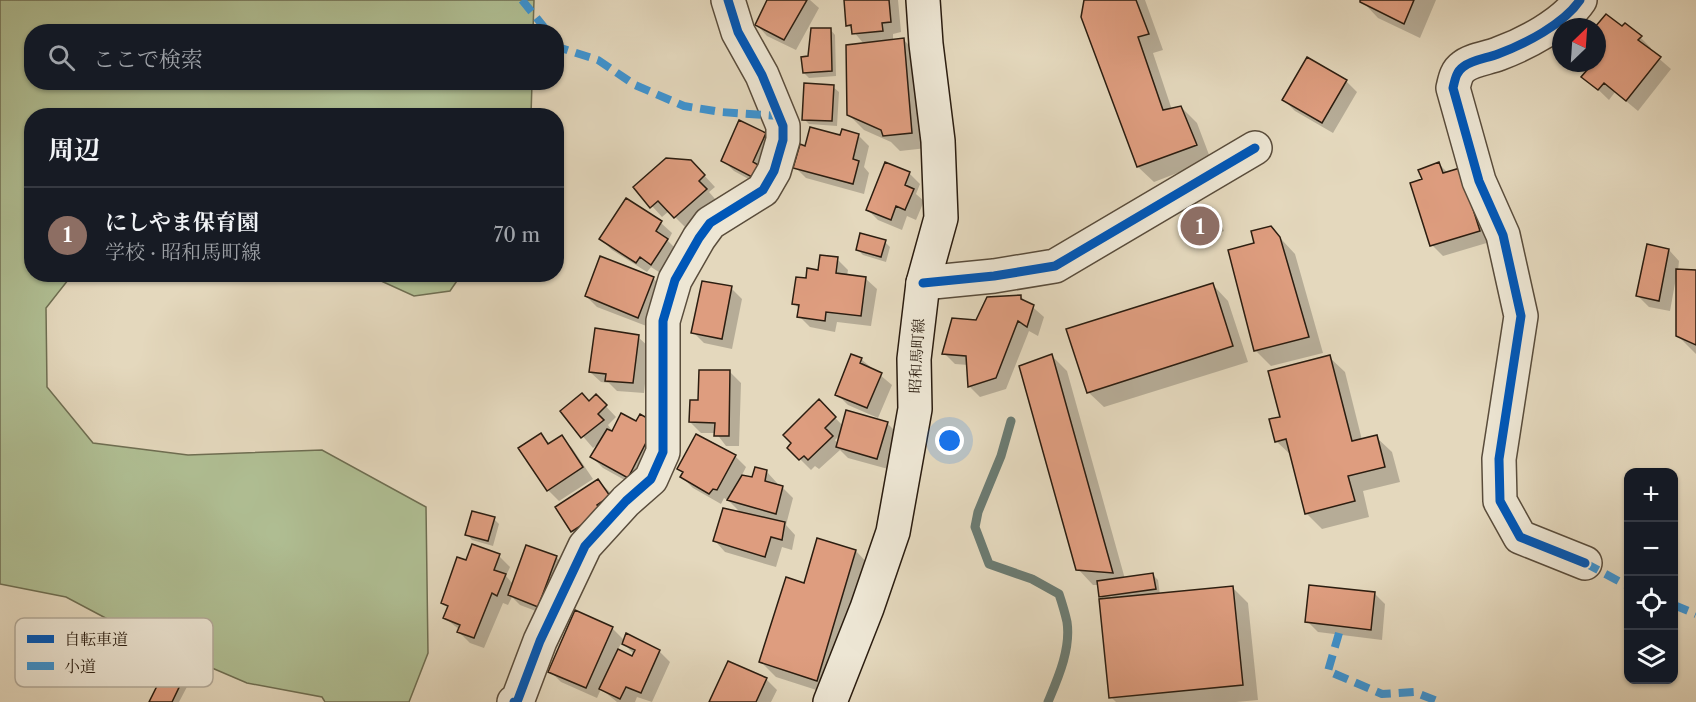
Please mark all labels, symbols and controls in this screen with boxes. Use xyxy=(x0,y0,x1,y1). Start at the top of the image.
north arrow xyxy=(1552,18,1606,72)
search box xyxy=(24,24,564,90)
icon: search xyxy=(45,41,78,74)
text: ここで検索 xyxy=(93,46,203,73)
text: 周辺 xyxy=(48,134,100,166)
pin: 1 xyxy=(1180,204,1220,248)
text: にしやま保育園 xyxy=(105,209,259,236)
text: 1 xyxy=(63,223,72,247)
text: 70 m xyxy=(494,223,540,247)
text: 学校 · 昭和馬町線 xyxy=(105,240,261,264)
street label: 昭和馬町線 xyxy=(905,318,928,394)
your location xyxy=(935,426,964,455)
map controls xyxy=(1624,468,1678,684)
button: + xyxy=(1624,468,1678,522)
button: − xyxy=(1624,522,1678,576)
button: locate xyxy=(1624,576,1678,630)
legend xyxy=(15,618,213,687)
text: 自転車道 xyxy=(64,629,128,649)
button: layers xyxy=(1624,630,1678,684)
text: 小道 xyxy=(64,656,96,676)

